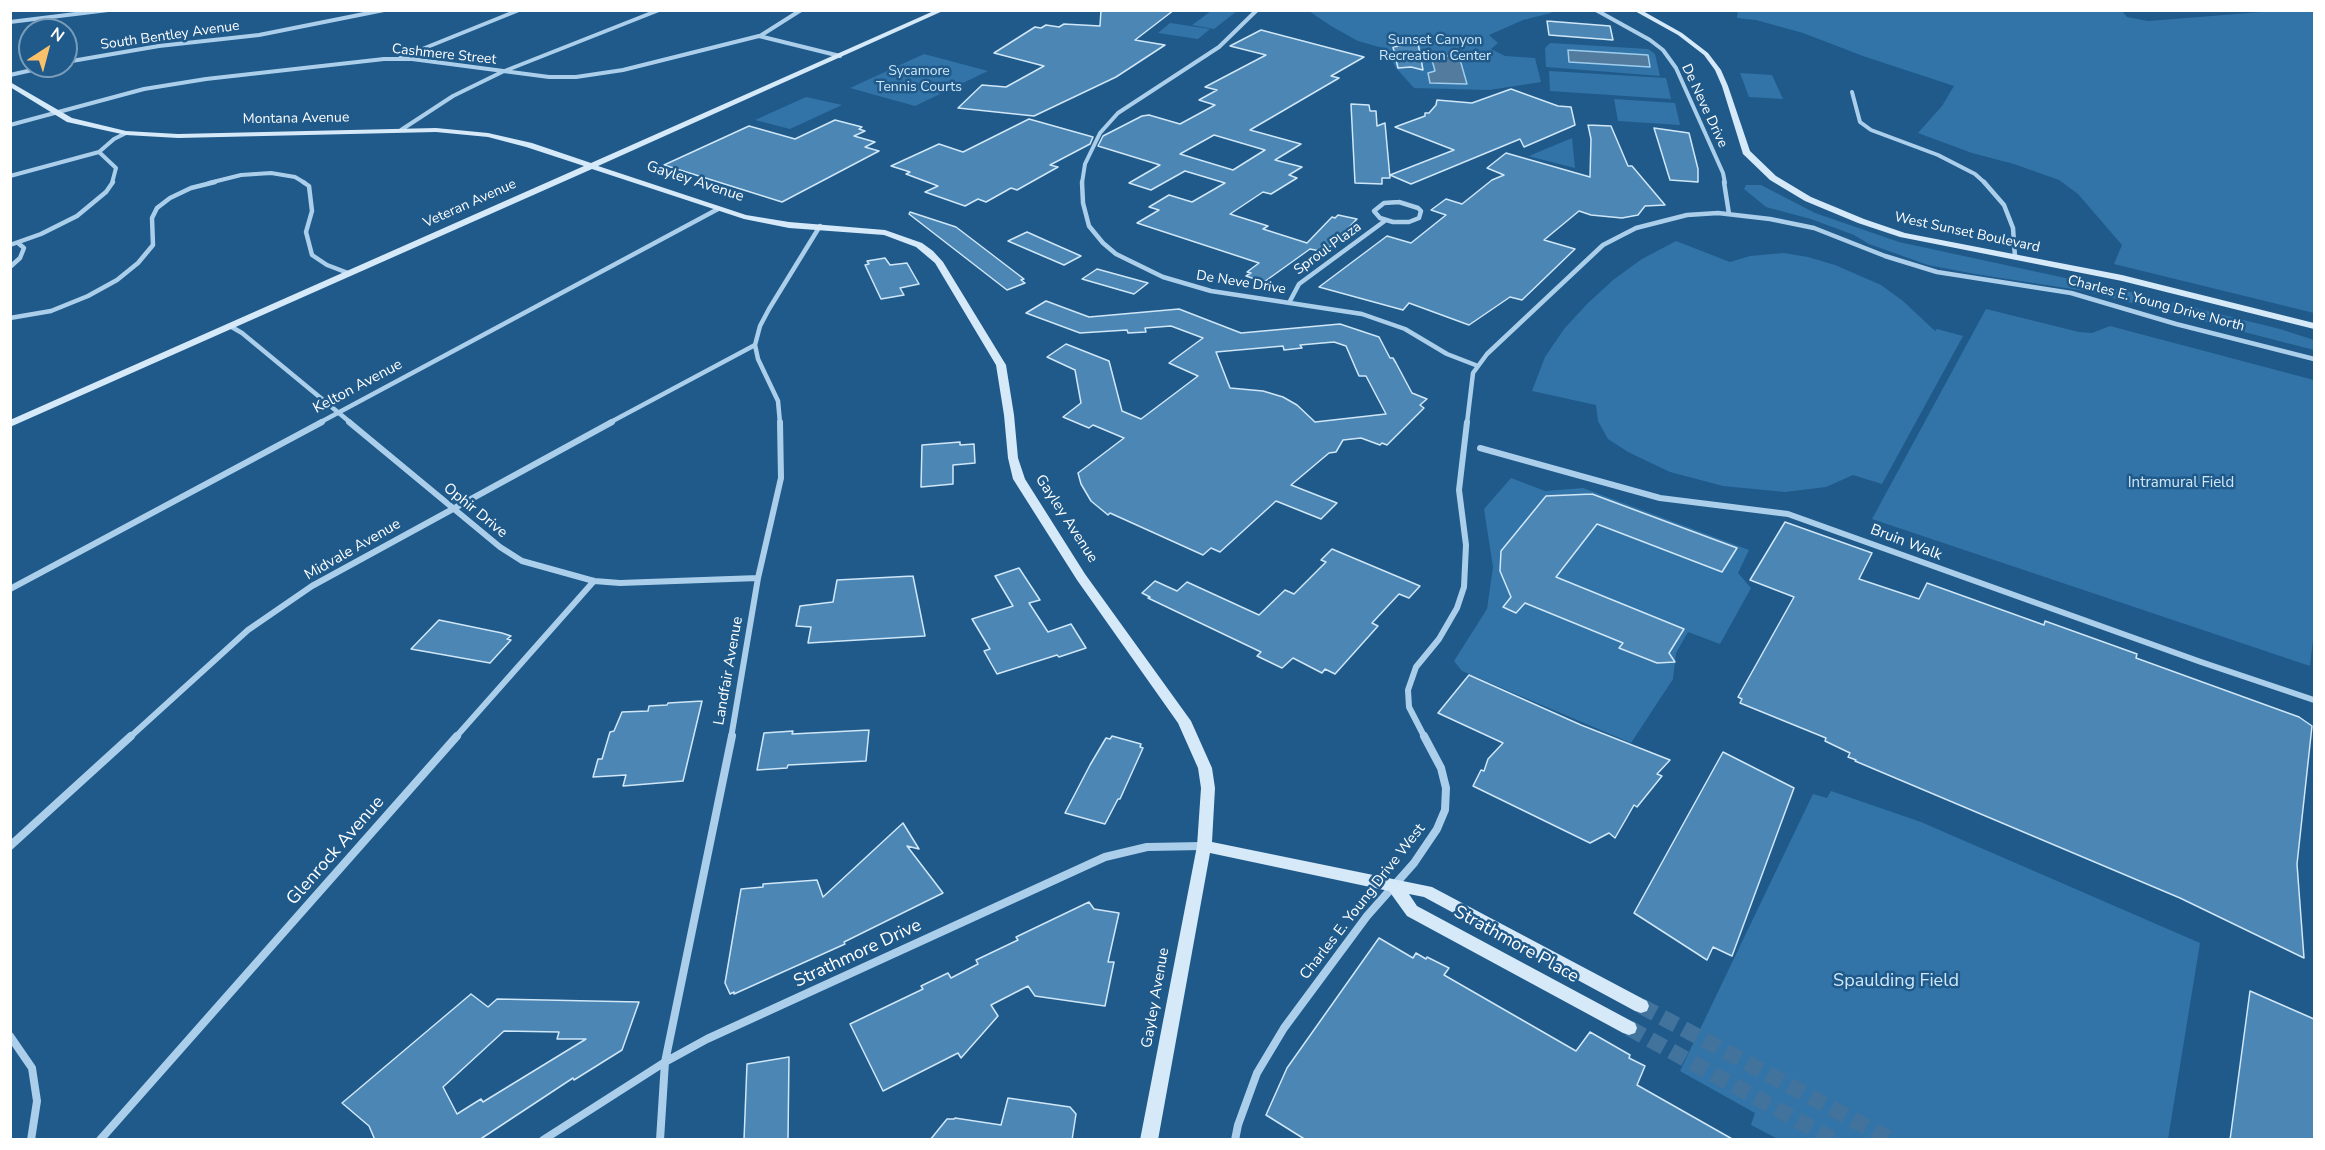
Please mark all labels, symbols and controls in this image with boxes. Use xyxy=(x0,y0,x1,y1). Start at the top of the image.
north arrow xyxy=(18,18,78,78)
street label: South Bentley Avenue xyxy=(99,18,241,54)
text: N xyxy=(46,23,69,47)
park label: Sunset Canyon Recreation Center xyxy=(1379,33,1491,66)
street label: Cashmere Street xyxy=(391,41,497,69)
street label: De Neve Drive xyxy=(1677,61,1731,151)
park label: Sycamore Tennis Courts xyxy=(876,64,962,96)
street label: Montana Avenue xyxy=(243,110,349,128)
street label: Gayley Avenue xyxy=(644,158,746,206)
street label: Veteran Avenue xyxy=(421,176,519,232)
street label: West Sunset Boulevard xyxy=(1893,209,2041,257)
street label: Sproul Plaza xyxy=(1291,219,1365,279)
street label: De Neve Drive xyxy=(1195,268,1287,298)
street label: Charles E. Young Drive North xyxy=(2066,272,2246,336)
street label: Kelton Avenue xyxy=(310,356,406,418)
street label: Gayley Avenue xyxy=(1031,472,1101,566)
park label: Intramural Field xyxy=(2128,474,2234,492)
street label: Ophir Drive xyxy=(439,480,511,542)
street label: Midvale Avenue xyxy=(302,515,404,585)
street label: Bruin Walk xyxy=(1868,521,1944,565)
street label: Landfair Avenue xyxy=(711,615,747,727)
street label: Glenrock Avenue xyxy=(283,792,389,910)
street label: Charles E. Young Drive West xyxy=(1297,821,1429,983)
street label: Strathmore Place xyxy=(1450,902,1582,988)
street label: Strathmore Drive xyxy=(791,915,925,993)
street label: Gayley Avenue xyxy=(1138,947,1174,1049)
park label: Spaulding Field xyxy=(1833,971,1959,993)

